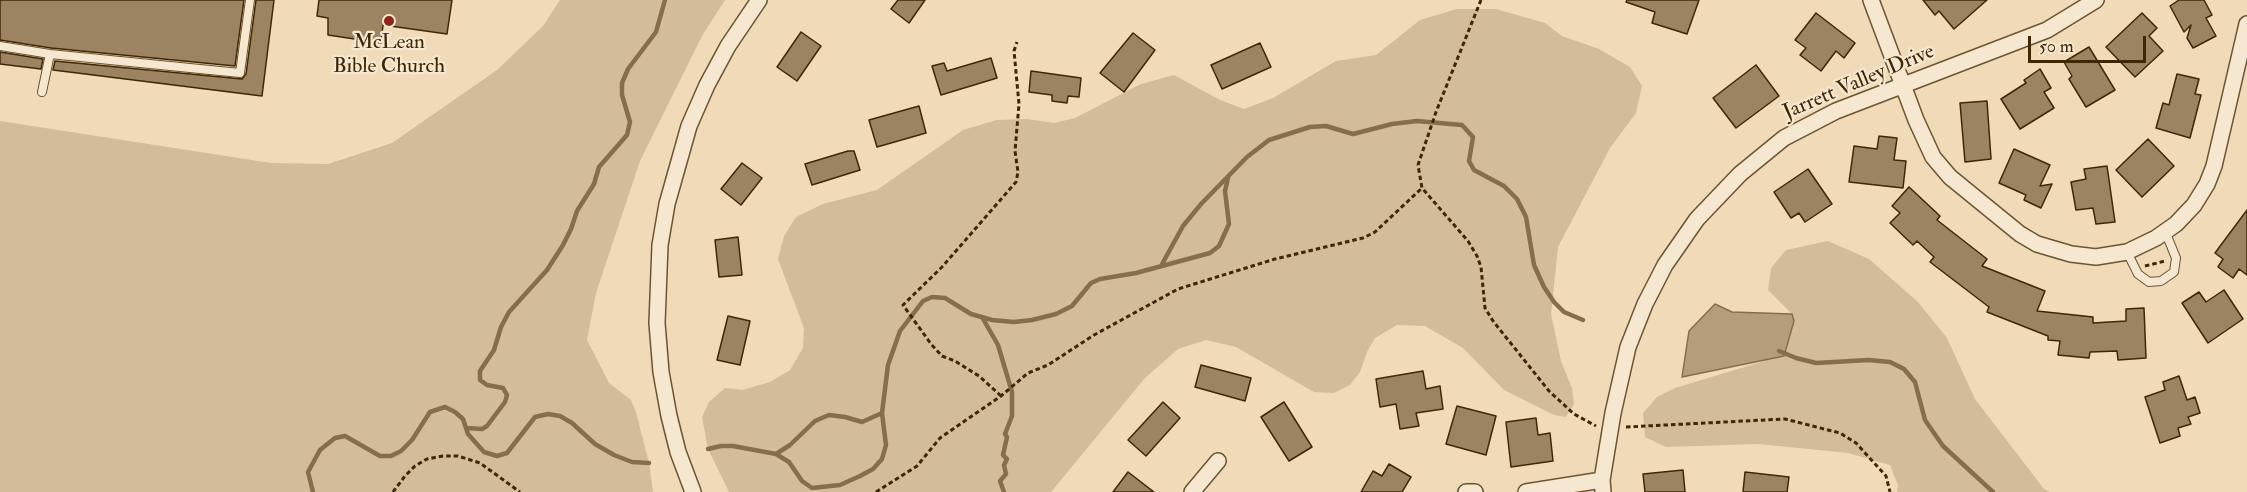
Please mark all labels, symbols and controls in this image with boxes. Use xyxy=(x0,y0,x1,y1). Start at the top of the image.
marker: McLean Bible Church xyxy=(382,14,396,28)
scale bar xyxy=(2031,24,2150,62)
place label: McLean Bible Church xyxy=(333,30,445,80)
text: 50 m xyxy=(2039,35,2074,58)
street label: Jarrett Valley Drive xyxy=(1780,40,1938,126)

